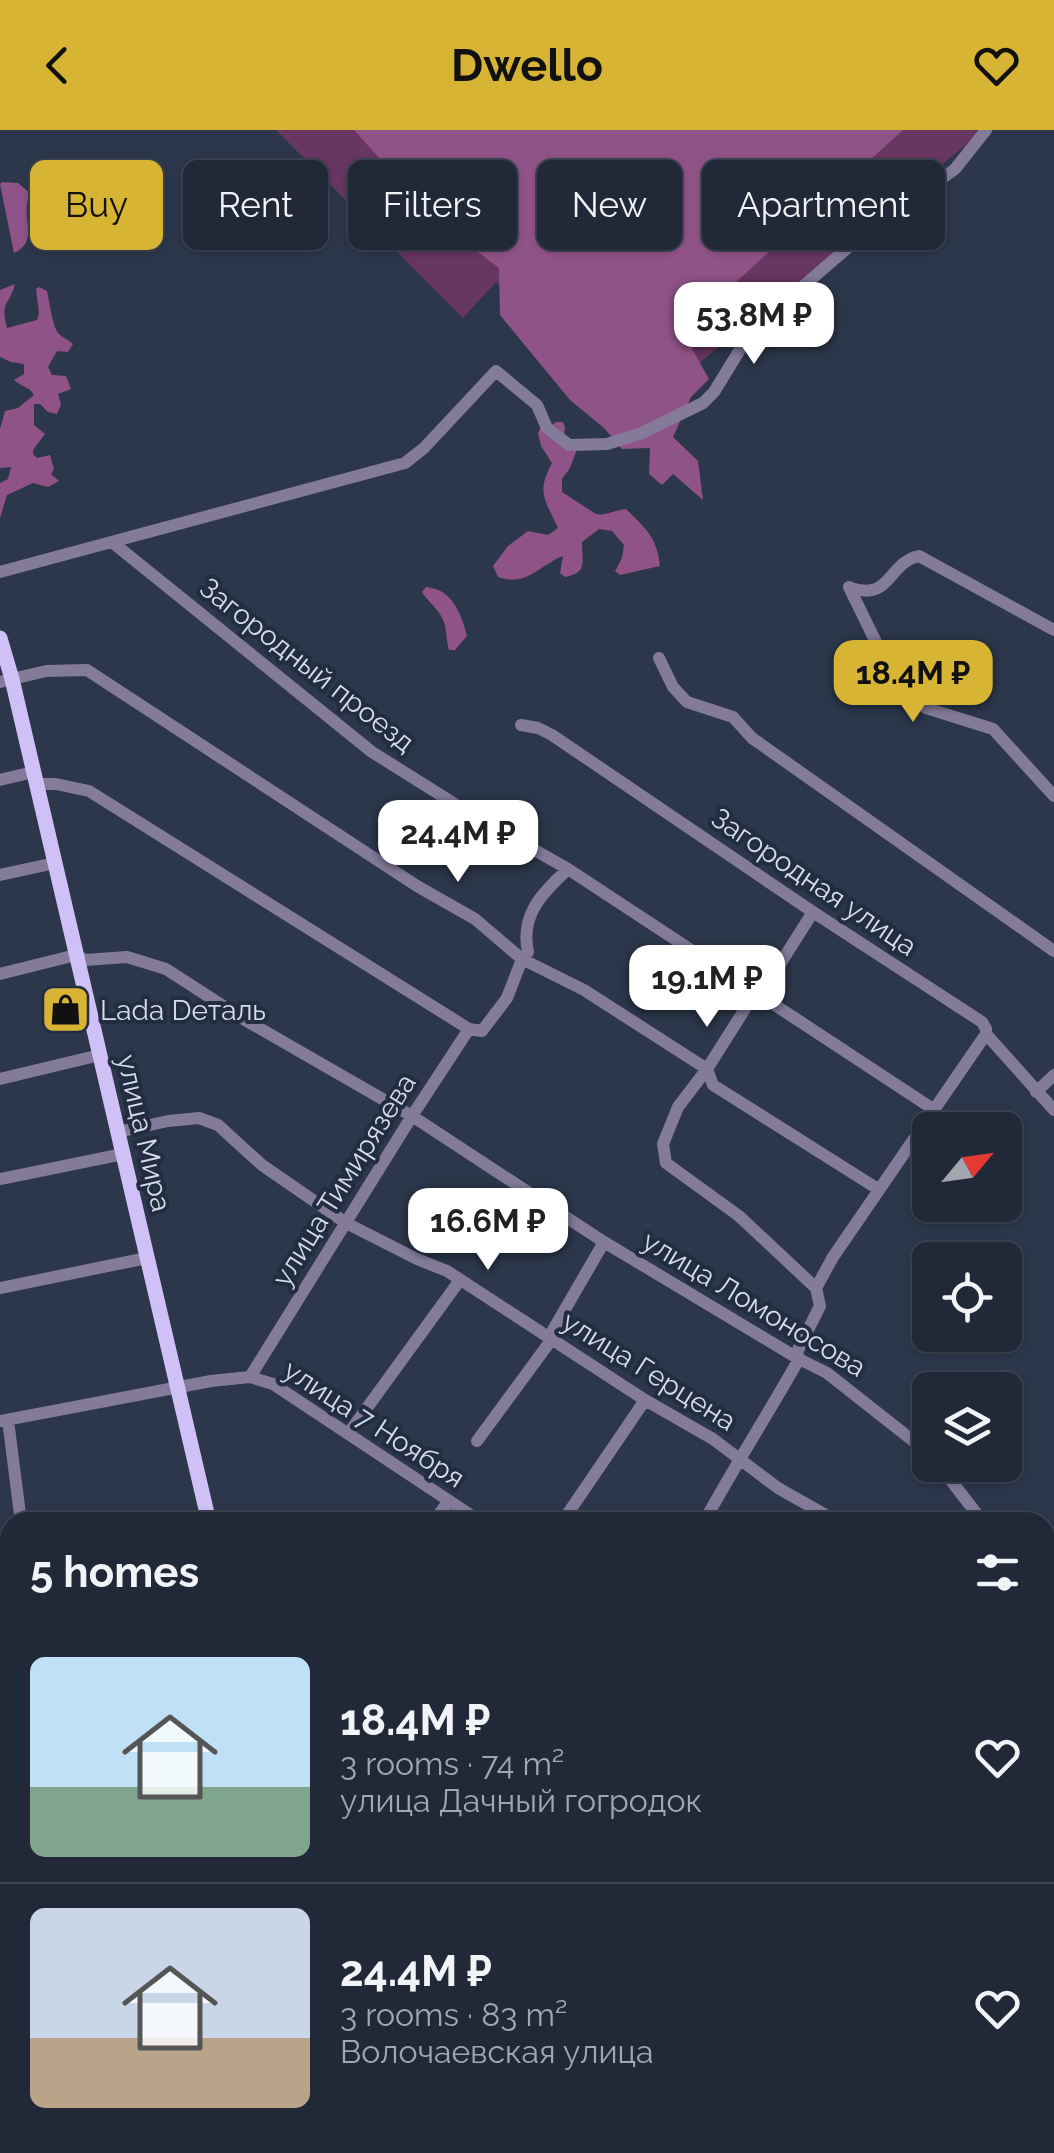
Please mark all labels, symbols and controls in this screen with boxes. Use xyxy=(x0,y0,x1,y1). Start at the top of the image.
icon: back xyxy=(30,38,85,93)
icon: heart xyxy=(969,38,1024,93)
text: Dwello xyxy=(451,39,603,92)
chip: Buy xyxy=(30,160,163,250)
chip: Rent xyxy=(183,160,328,250)
chip: Filters xyxy=(348,160,517,250)
chip: New xyxy=(537,160,682,250)
chip: Apartment xyxy=(702,160,945,250)
pin: 53.8M ₽ xyxy=(662,282,846,367)
text: 53.8M ₽ xyxy=(696,296,812,333)
street label: Загородный проезд xyxy=(193,571,421,759)
pin: 18.4M ₽ xyxy=(821,640,1005,725)
text: 18.4M ₽ xyxy=(856,654,970,691)
pin: 24.4M ₽ xyxy=(366,800,550,885)
street label: Загородная улица xyxy=(705,801,923,963)
text: 24.4M ₽ xyxy=(400,814,516,851)
pin: 19.1M ₽ xyxy=(615,945,799,1030)
text: 19.1M ₽ xyxy=(651,959,763,996)
shop icon: Lada Dеталь xyxy=(39,984,91,1036)
place label: Lada Dеталь xyxy=(100,994,266,1027)
street label: улица Мира xyxy=(110,1051,178,1215)
street label: улица Тимирязева xyxy=(265,1068,423,1292)
north arrow xyxy=(912,1112,1022,1222)
map controls xyxy=(912,1112,1022,1482)
pin: 16.6M ₽ xyxy=(396,1188,580,1273)
text: 16.6M ₽ xyxy=(430,1202,546,1239)
street label: улица Ломоносова xyxy=(636,1224,872,1384)
button: locate xyxy=(912,1242,1022,1352)
street label: улица Герцена xyxy=(556,1304,742,1438)
street label: улица 7 Ноября xyxy=(277,1353,471,1495)
button: layers xyxy=(912,1372,1022,1482)
icon: filters xyxy=(970,1545,1025,1600)
text: 5 homes xyxy=(30,1548,199,1597)
text: 18.4M ₽ xyxy=(340,1696,490,1745)
icon: home xyxy=(110,1697,230,1817)
icon: heart xyxy=(970,1730,1025,1785)
text: 3 rooms · 74 m² xyxy=(340,1745,564,1782)
text: улица Дачный гогродок xyxy=(340,1782,702,1819)
text: 24.4M ₽ xyxy=(340,1947,492,1996)
icon: home xyxy=(110,1948,230,2068)
icon: heart xyxy=(970,1981,1025,2036)
text: 3 rooms · 83 m² xyxy=(340,1996,567,2033)
text: Волочаевская улица xyxy=(340,2033,653,2070)

